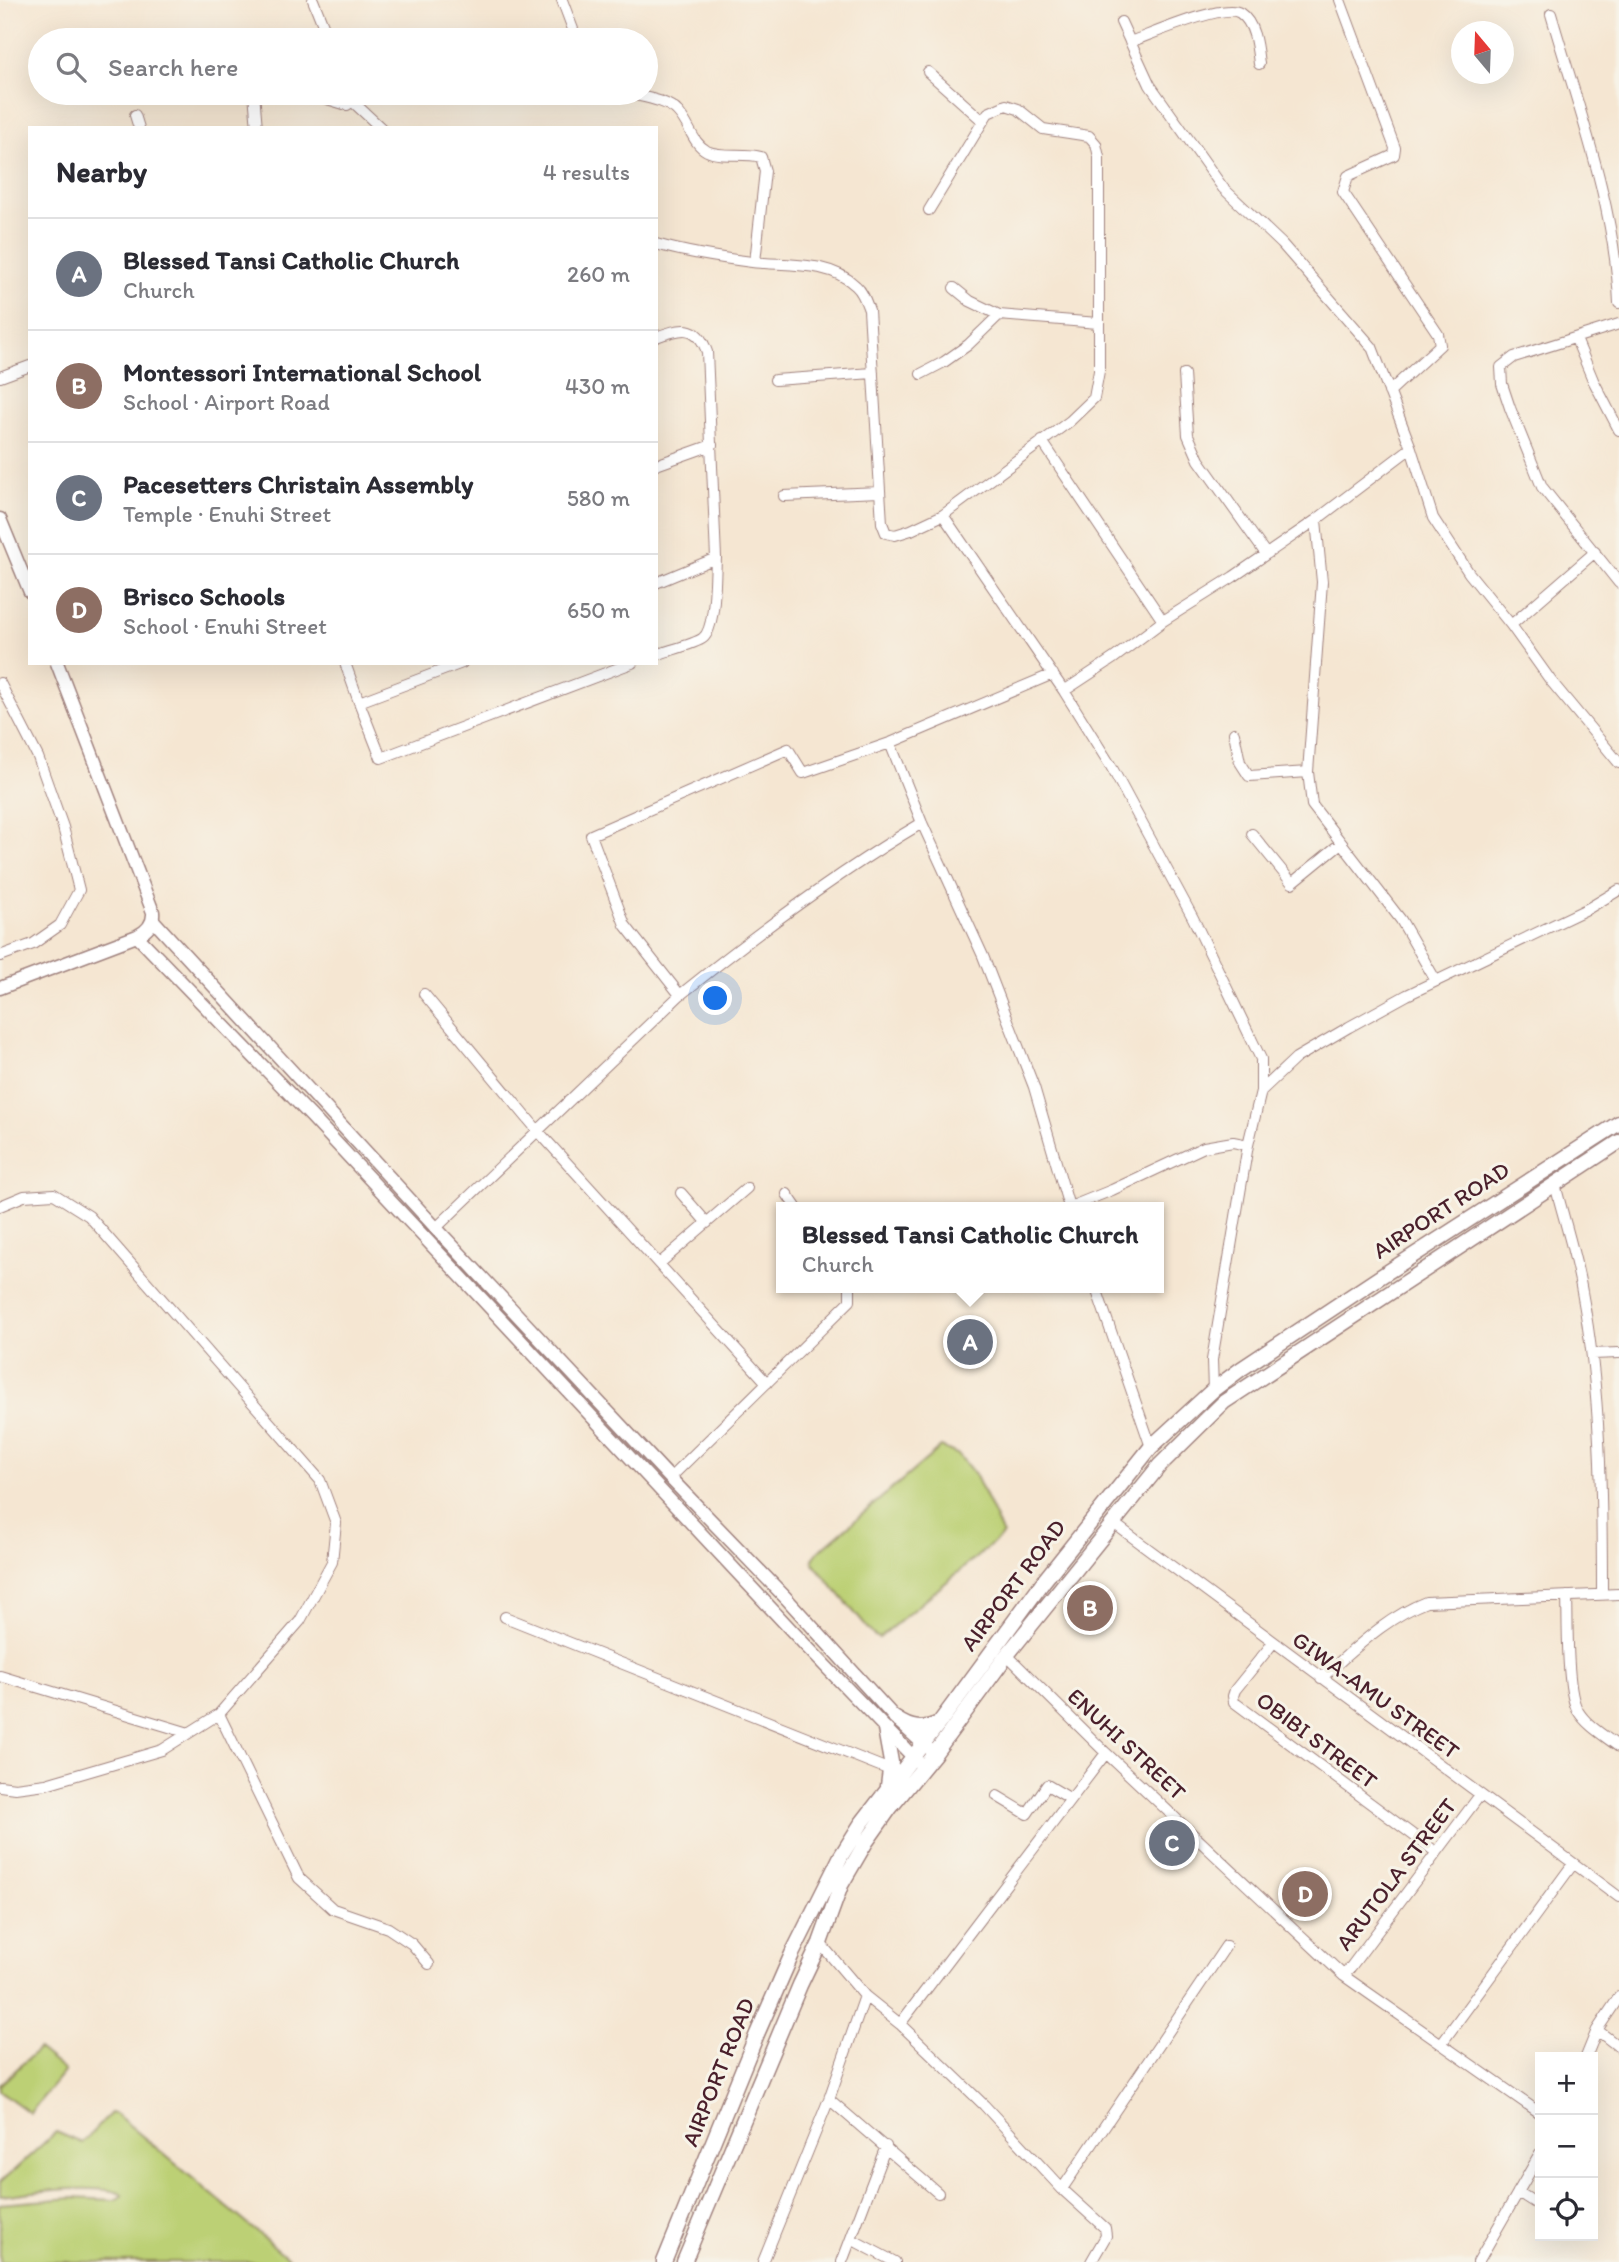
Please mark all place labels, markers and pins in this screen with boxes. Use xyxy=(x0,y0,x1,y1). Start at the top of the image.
pin: A xyxy=(947,1316,993,1368)
pin: B xyxy=(1067,1582,1113,1634)
pin: C xyxy=(1149,1817,1195,1869)
pin: D xyxy=(1282,1868,1328,1920)

